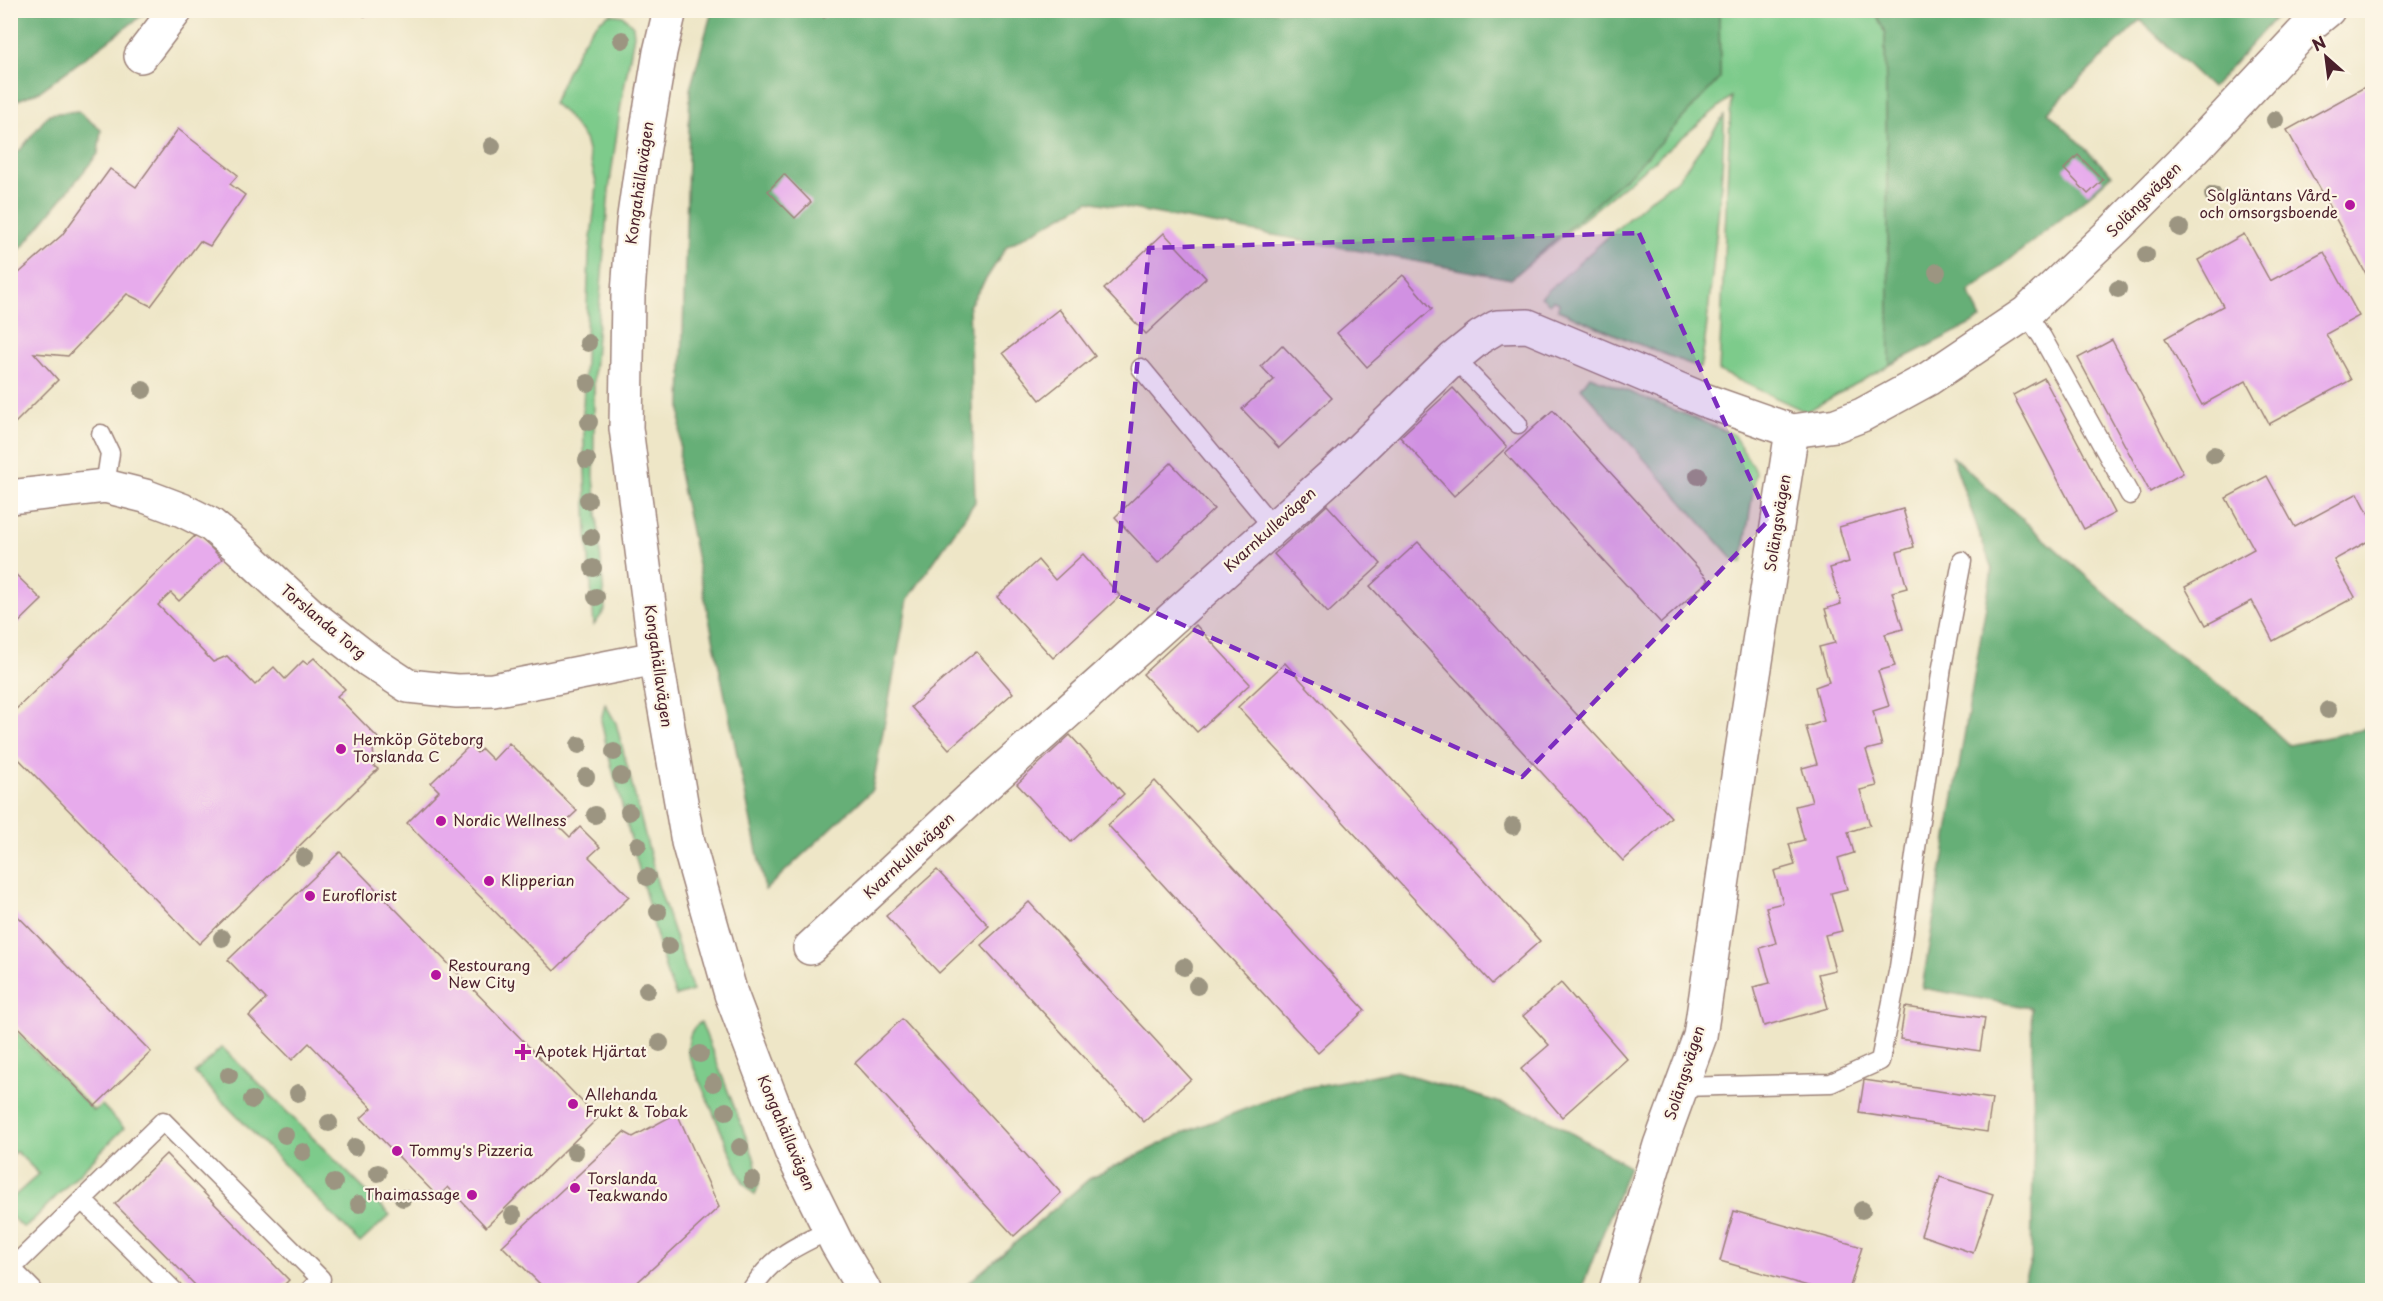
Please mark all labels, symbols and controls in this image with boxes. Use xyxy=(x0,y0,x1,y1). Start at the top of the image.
north arrow xyxy=(2296,27,2356,87)
text: N xyxy=(2307,29,2330,56)
street label: Kongahällavägen xyxy=(619,120,659,246)
street label: Solängsvägen xyxy=(2100,156,2186,242)
place label: Solgläntans Vård- och omsorgsboende xyxy=(2199,183,2338,223)
marker: Solgläntans Vård- och omsorgsboende xyxy=(2343,198,2357,212)
street label: Solängsvägen xyxy=(1757,473,1796,573)
street label: Kvarnkullevägen xyxy=(1218,481,1320,577)
street label: Torslanda Torg xyxy=(276,578,372,664)
street label: Kongahällavägen xyxy=(639,603,679,729)
place label: Hemköp Göteborg Torslanda C xyxy=(353,727,484,767)
marker: Hemköp Göteborg Torslanda C xyxy=(334,742,348,756)
street label: Kvarnkullevägen xyxy=(857,806,959,903)
place label: Nordic Wellness xyxy=(453,808,567,831)
marker: Nordic Wellness xyxy=(434,814,448,828)
place label: Klipperian xyxy=(501,868,575,891)
marker: Klipperian xyxy=(482,874,496,888)
place label: Euroflorist xyxy=(322,883,397,906)
marker: Euroflorist xyxy=(303,889,317,903)
place label: Restourang New City xyxy=(448,953,530,993)
marker: Restourang New City xyxy=(429,968,443,982)
street label: Solängsvägen xyxy=(1658,1022,1710,1123)
place label: Apotek Hjärtat xyxy=(535,1039,647,1062)
marker: Apotek Hjärtat xyxy=(516,1045,530,1059)
street label: Kongahällavägen xyxy=(753,1071,822,1194)
place label: Allehanda Frukt & Tobak xyxy=(585,1082,688,1122)
marker: Allehanda Frukt & Tobak xyxy=(566,1097,580,1111)
place label: Tommy's Pizzeria xyxy=(409,1138,533,1161)
marker: Tommy's Pizzeria xyxy=(390,1144,404,1158)
place label: Torslanda Teakwando xyxy=(587,1166,668,1206)
marker: Torslanda Teakwando xyxy=(568,1181,582,1195)
place label: Thaimassage xyxy=(364,1182,460,1205)
marker: Thaimassage xyxy=(465,1188,479,1202)

